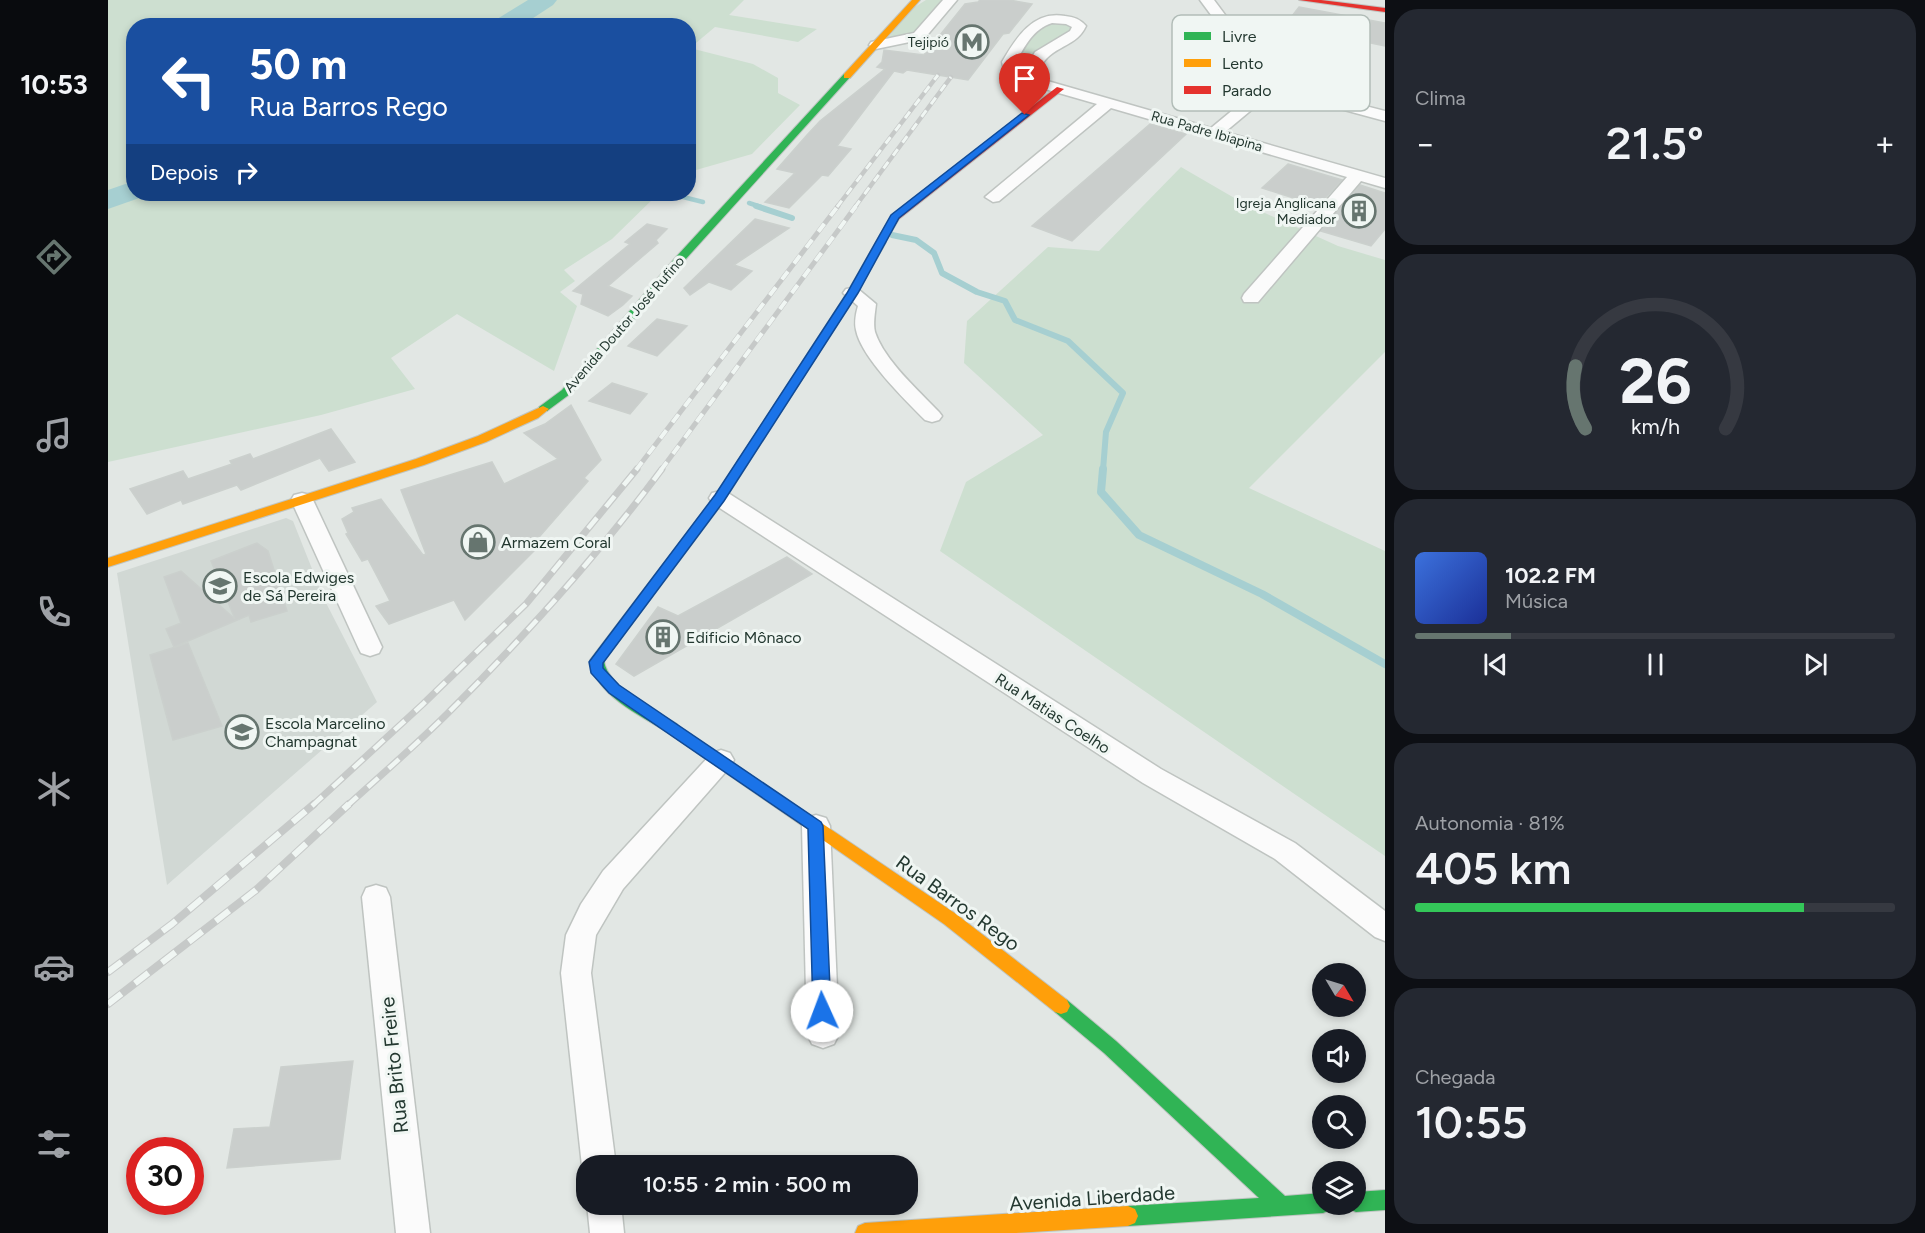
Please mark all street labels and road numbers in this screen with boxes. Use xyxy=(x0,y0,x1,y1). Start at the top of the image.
street label: Rua Padre Ibiapina xyxy=(1149,107,1265,156)
street label: Avenida Doutor José Rufino xyxy=(561,253,688,396)
street label: Rua Matias Coelho xyxy=(992,669,1114,758)
street label: Rua Barros Rego xyxy=(891,850,1025,956)
street label: Rua Brito Freire xyxy=(375,995,413,1134)
street label: Avenida Liberdade xyxy=(1008,1180,1176,1216)

